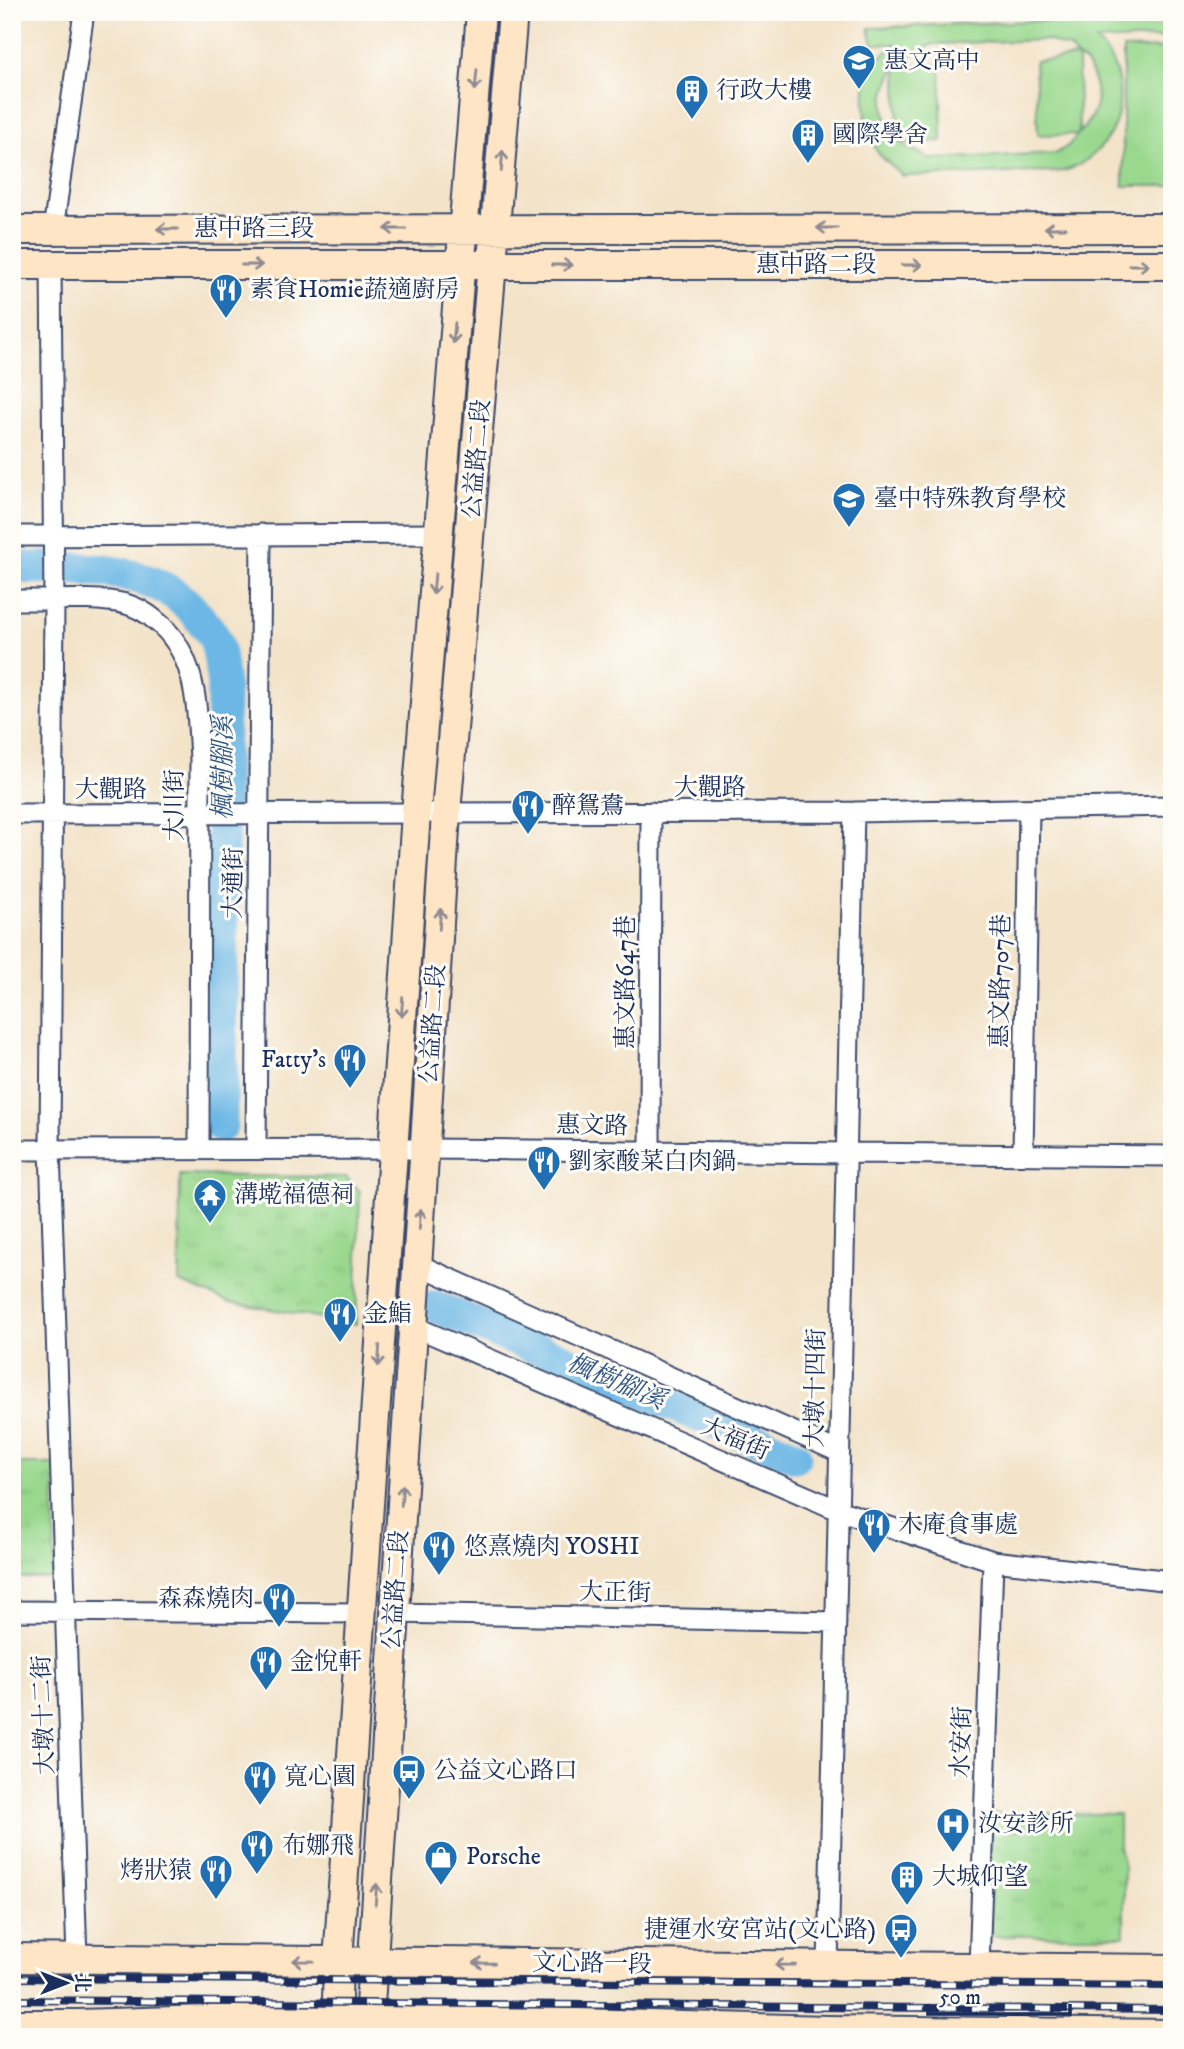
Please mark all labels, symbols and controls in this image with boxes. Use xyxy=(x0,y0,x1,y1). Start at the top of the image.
school or university icon: 惠文高中 xyxy=(840,42,878,91)
place label: 惠文高中 xyxy=(884,46,980,76)
one-way arrow xyxy=(469,68,482,91)
building icon: 行政大樓 xyxy=(673,72,711,121)
place label: 行政大樓 xyxy=(716,76,812,106)
building icon: 國際學舍 xyxy=(789,116,827,165)
place label: 國際學舍 xyxy=(832,120,928,150)
one-way arrow xyxy=(496,150,509,173)
street label: 惠中路三段 xyxy=(194,214,314,244)
one-way arrow xyxy=(816,221,839,235)
one-way arrow xyxy=(1043,221,1066,235)
one-way arrow xyxy=(156,222,179,236)
one-way arrow xyxy=(383,222,406,236)
street label: 惠中路二段 xyxy=(756,250,876,280)
one-way arrow xyxy=(240,258,263,272)
one-way arrow xyxy=(550,258,573,272)
one-way arrow xyxy=(900,258,923,272)
one-way arrow xyxy=(1127,258,1150,272)
restaurant icon: 素食Homie蔬適廚房 xyxy=(207,271,245,320)
place label: 素食Homie蔬適廚房 xyxy=(250,275,460,305)
one-way arrow xyxy=(447,321,460,344)
street label: 公益路二段 xyxy=(457,398,497,520)
school or university icon: 臺中特殊教育學校 xyxy=(830,480,868,529)
place label: 臺中特殊教育學校 xyxy=(874,484,1066,514)
one-way arrow xyxy=(427,573,440,595)
water label: 楓樹腳溪 xyxy=(207,713,240,820)
street label: 大川街 xyxy=(160,769,190,841)
street label: 大觀路 xyxy=(674,773,746,803)
street label: 大觀路 xyxy=(75,775,147,805)
restaurant icon: 醉鴛鴦 xyxy=(509,787,547,836)
place label: 醉鴛鴦 xyxy=(552,791,624,821)
street label: 大通街 xyxy=(218,847,250,919)
one-way arrow xyxy=(433,908,446,931)
street label: 惠文路707巷 xyxy=(985,914,1017,1048)
street label: 惠文路647巷 xyxy=(611,915,641,1049)
street label: 公益路二段 xyxy=(414,963,452,1085)
one-way arrow xyxy=(396,995,409,1018)
restaurant icon: Fatty's xyxy=(331,1041,369,1090)
place label: Fatty's xyxy=(261,1045,326,1075)
street label: 惠文路 xyxy=(556,1110,628,1142)
restaurant icon: 劉家酸菜白肉鍋 xyxy=(525,1143,563,1192)
place label: 劉家酸菜白肉鍋 xyxy=(568,1147,736,1177)
temple icon: 溝墘福德祠 xyxy=(191,1176,229,1225)
place label: 溝墘福德祠 xyxy=(234,1180,354,1210)
one-way arrow xyxy=(414,1209,427,1231)
restaurant icon: 金鮨 xyxy=(321,1295,359,1344)
place label: 金鮨 xyxy=(364,1299,412,1329)
street label: 大墩十四街 xyxy=(800,1328,832,1448)
one-way arrow xyxy=(372,1344,385,1367)
water label: 楓樹腳溪 xyxy=(562,1346,673,1419)
street label: 大福街 xyxy=(696,1411,774,1467)
one-way arrow xyxy=(396,1485,409,1507)
restaurant icon: 木庵食事處 xyxy=(855,1506,893,1555)
place label: 木庵食事處 xyxy=(898,1510,1018,1540)
restaurant icon: 悠熹燒肉 YOSHI xyxy=(420,1528,458,1577)
street label: 公益路二段 xyxy=(377,1529,415,1651)
place label: 悠熹燒肉 YOSHI xyxy=(464,1532,639,1562)
street label: 大正街 xyxy=(579,1577,651,1609)
restaurant icon: 森森燒肉 xyxy=(260,1580,298,1629)
place label: 森森燒肉 xyxy=(158,1584,254,1614)
restaurant icon: 金悅軒 xyxy=(247,1643,285,1692)
place label: 金悅軒 xyxy=(290,1647,362,1677)
street label: 大墩十二街 xyxy=(27,1655,61,1775)
street label: 水安街 xyxy=(946,1705,978,1779)
bus stop icon: 公益文心路口 xyxy=(390,1752,428,1801)
place label: 公益文心路口 xyxy=(434,1756,578,1786)
restaurant icon: 寬心園 xyxy=(241,1758,279,1807)
place label: 寬心園 xyxy=(284,1762,356,1792)
hospital icon: 汝安診所 xyxy=(934,1805,972,1854)
place label: 汝安診所 xyxy=(978,1809,1074,1839)
restaurant icon: 布娜飛 xyxy=(238,1827,276,1876)
place label: 布娜飛 xyxy=(282,1831,354,1861)
shop icon: Porsche xyxy=(422,1838,460,1887)
place label: Porsche xyxy=(466,1842,541,1872)
restaurant icon: 烤狀猿 xyxy=(197,1852,235,1901)
place label: 烤狀猿 xyxy=(120,1856,192,1886)
building icon: 大城仰望 xyxy=(888,1858,926,1907)
place label: 大城仰望 xyxy=(932,1862,1028,1892)
one-way arrow xyxy=(369,1882,382,1905)
bus stop icon: 捷運水安宮站(文心路) xyxy=(882,1911,920,1960)
place label: 捷運水安宮站(文心路) xyxy=(644,1915,876,1945)
north arrow xyxy=(32,1948,102,2018)
street label: 文心路一段 xyxy=(532,1948,652,1980)
one-way arrow xyxy=(292,1954,315,1968)
one-way arrow xyxy=(473,1956,496,1969)
one-way arrow xyxy=(774,1958,797,1972)
scale bar xyxy=(928,1972,1070,2016)
text: 北 xyxy=(70,1973,93,1993)
text: 50 m xyxy=(939,1985,981,2011)

